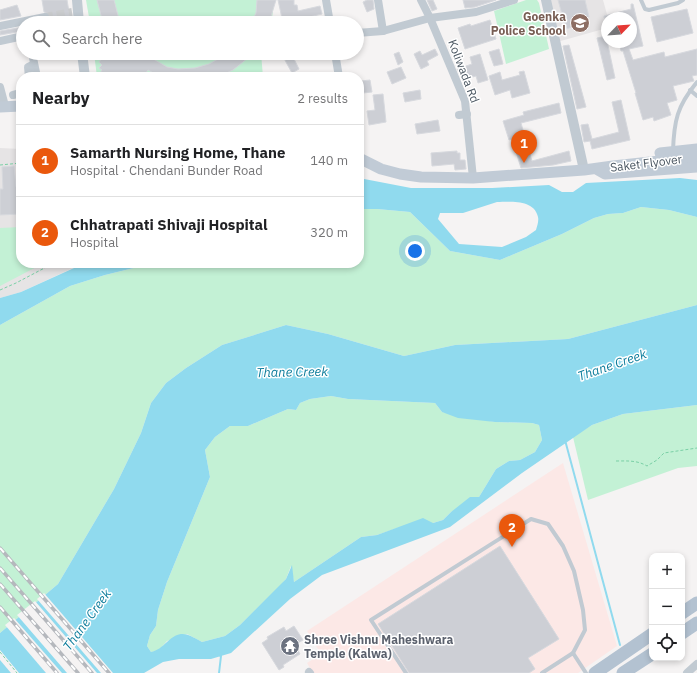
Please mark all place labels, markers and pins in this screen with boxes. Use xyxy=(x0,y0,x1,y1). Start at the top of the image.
place label: Goenka Police School xyxy=(491,9,566,38)
school or university icon: Goenka Police School xyxy=(569,12,591,34)
pin: 1 xyxy=(511,130,537,163)
pin: 2 xyxy=(499,514,525,547)
place label: Shree Vishnu Maheshwara Temple (Kalwa) xyxy=(304,632,453,661)
temple icon: Shree Vishnu Maheshwara Temple (Kalwa) xyxy=(279,635,301,657)

